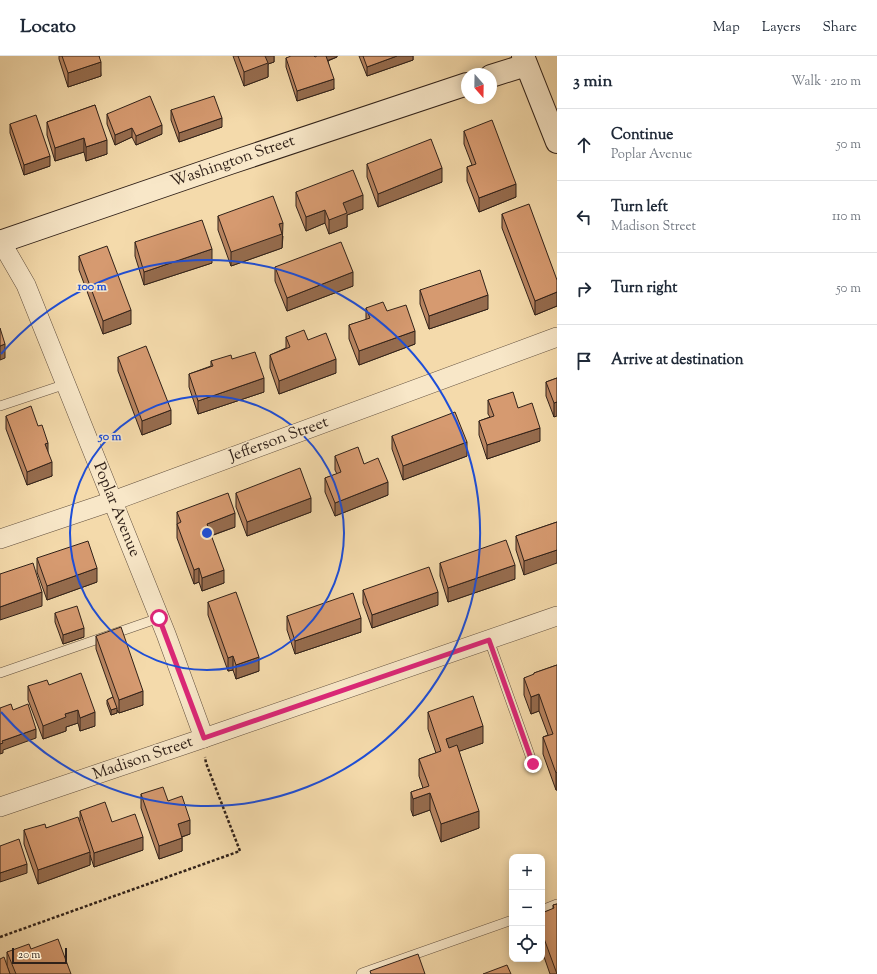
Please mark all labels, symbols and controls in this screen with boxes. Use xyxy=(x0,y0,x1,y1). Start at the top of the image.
text: Locato xyxy=(20,14,76,41)
text: Map xyxy=(713,18,740,38)
text: Layers xyxy=(762,18,800,38)
text: Share xyxy=(822,18,857,38)
north arrow xyxy=(461,68,497,104)
text: 3 min xyxy=(573,70,612,94)
text: Walk · 210 m xyxy=(791,73,861,91)
text: Continue xyxy=(611,125,673,146)
street label: Washington Street xyxy=(168,130,299,194)
icon: ahead xyxy=(573,134,595,156)
text: 50 m xyxy=(836,136,861,154)
text: Poplar Avenue xyxy=(611,146,692,164)
text: Turn left xyxy=(611,197,668,218)
icon: left xyxy=(573,206,595,228)
text: 110 m xyxy=(832,208,861,226)
text: Madison Street xyxy=(611,218,696,236)
text: 100 m xyxy=(76,278,107,296)
icon: right xyxy=(573,278,595,300)
text: Turn right xyxy=(611,278,677,299)
text: 50 m xyxy=(836,280,861,298)
icon: arrive xyxy=(573,350,595,372)
text: Arrive at destination xyxy=(611,350,744,371)
street label: Jefferson Street xyxy=(225,411,332,469)
text: 50 m xyxy=(98,428,122,446)
street label: Poplar Avenue xyxy=(87,459,145,561)
centre of rings xyxy=(200,526,214,540)
route start xyxy=(150,609,168,627)
street label: Madison Street xyxy=(90,731,197,787)
route end xyxy=(524,755,542,773)
map controls xyxy=(509,854,545,962)
button: + xyxy=(509,854,545,890)
button: − xyxy=(509,890,545,926)
button: locate xyxy=(509,926,545,962)
scale bar xyxy=(12,946,67,965)
text: 20 m xyxy=(18,947,40,963)

